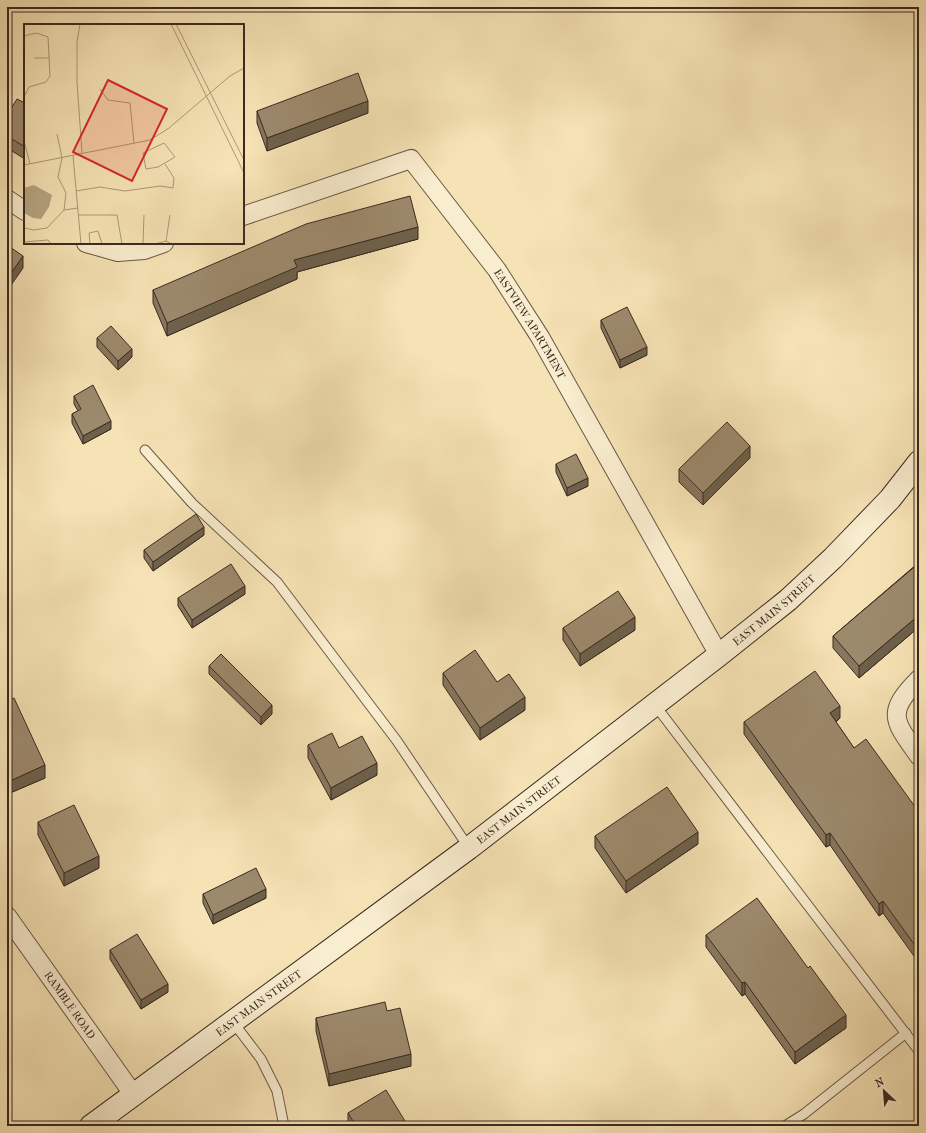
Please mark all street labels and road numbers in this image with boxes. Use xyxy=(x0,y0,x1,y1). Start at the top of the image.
street label: EASTVIEW APARTMENT xyxy=(491,266,569,382)
street label: EAST MAIN STREET xyxy=(730,571,818,648)
street label: EAST MAIN STREET xyxy=(474,773,564,846)
street label: EAST MAIN STREET xyxy=(213,967,305,1039)
street label: RAMBLE ROAD xyxy=(42,969,98,1041)

